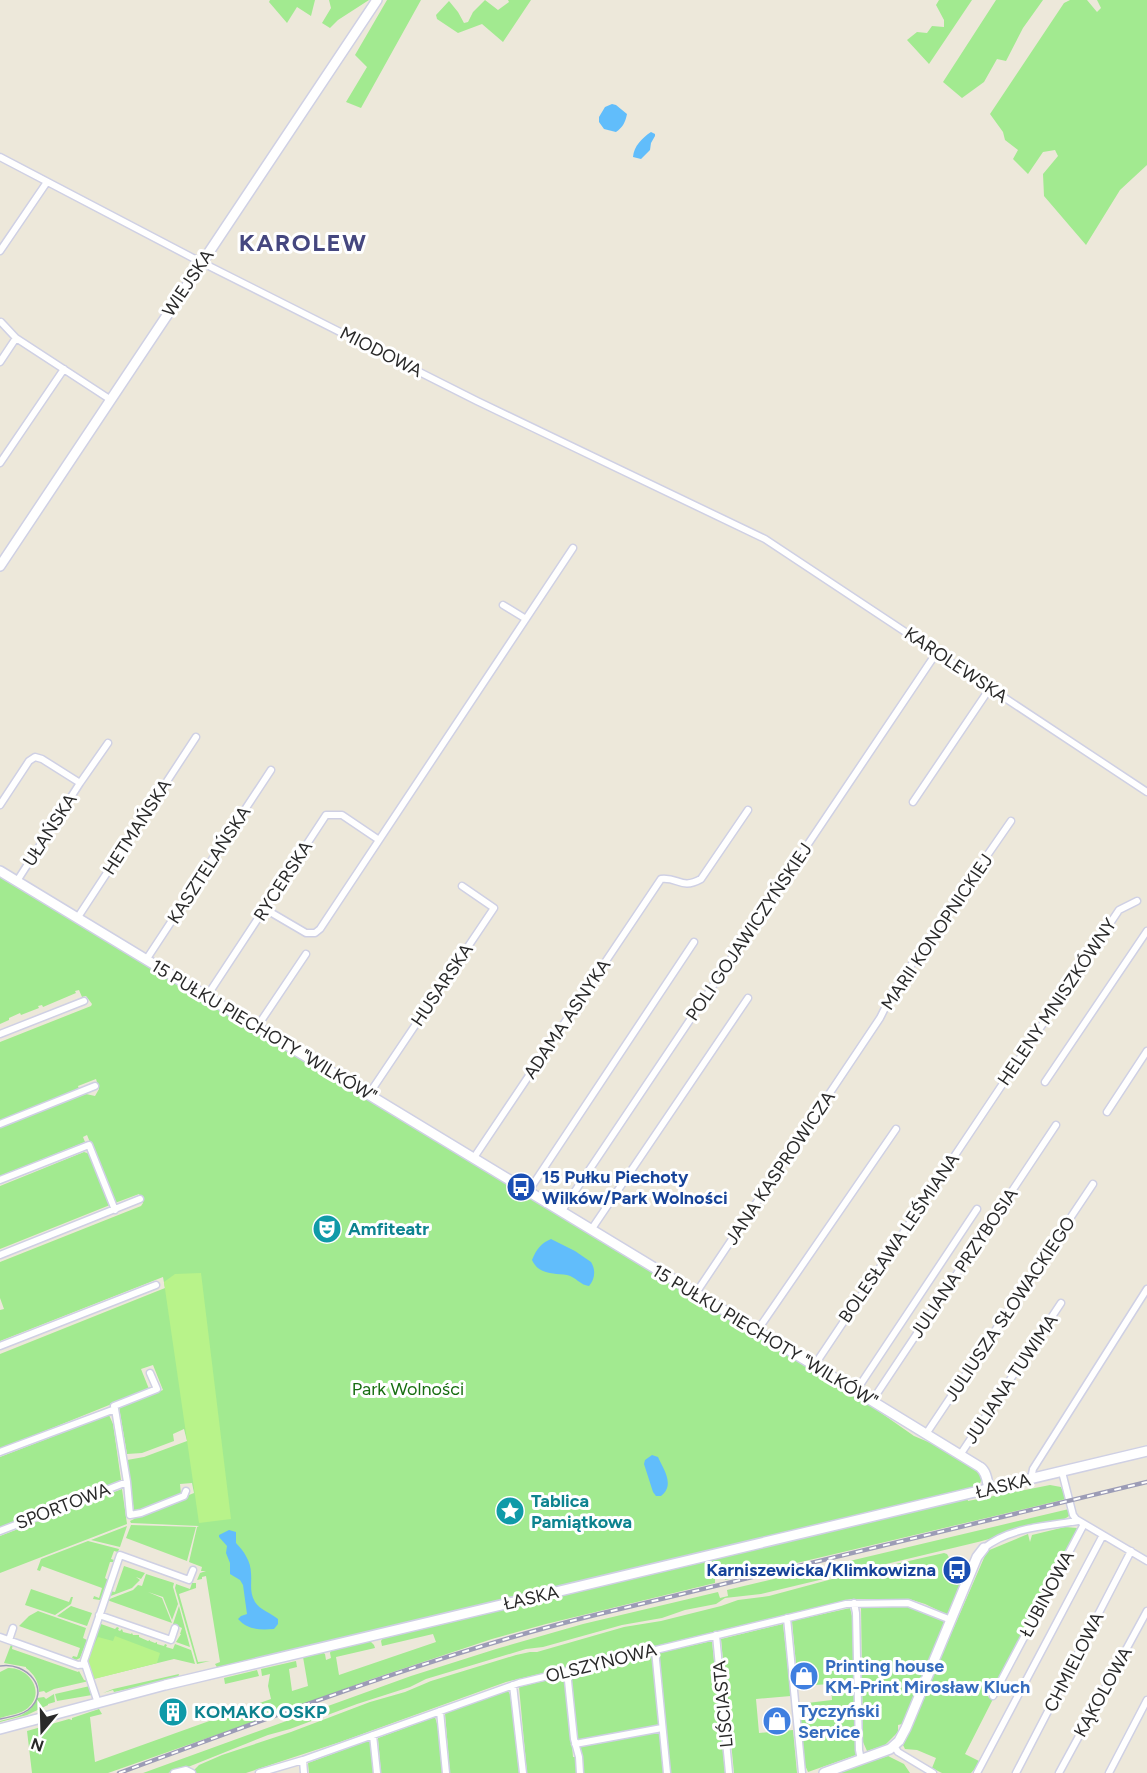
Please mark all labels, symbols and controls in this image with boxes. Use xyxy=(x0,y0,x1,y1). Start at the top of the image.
district label: KAROLEW xyxy=(239,228,367,257)
street label: WIEJSKA xyxy=(158,245,218,321)
street label: MIODOWA xyxy=(336,322,426,382)
street label: KAROLEWSKA xyxy=(900,622,1012,708)
street label: HETMAŃSKA xyxy=(98,775,176,879)
street label: UŁAŃSKA xyxy=(18,789,82,871)
street label: KASZTELAŃSKA xyxy=(163,802,255,928)
street label: RYCERSKA xyxy=(249,837,317,925)
street label: POLI GOJAWICZYŃSKIEJ xyxy=(681,839,817,1025)
street label: MARII KONOPNICKIEJ xyxy=(877,850,997,1014)
street label: HELENY MNISZKÓWNY xyxy=(993,914,1121,1090)
street label: HUSARSKA xyxy=(406,939,478,1031)
street label: 15 PUŁKU PIECHOTY "WILKÓW" xyxy=(147,955,381,1107)
street label: ADAMA ASNYKA xyxy=(519,955,615,1083)
street label: JANA KASPROWICZA xyxy=(720,1087,840,1249)
street label: BOLESŁAWA LEŚMIANA xyxy=(834,1149,964,1327)
place label: 15 Pułku Piechoty Wilków/Park Wolności xyxy=(542,1166,728,1209)
bus stop icon: 15 Pułku Piechoty Wilków/Park Wolności xyxy=(505,1171,537,1203)
street label: JULIANA PRZYBOSIA xyxy=(906,1184,1022,1342)
street label: JULIUSZA SŁOWACKIEGO xyxy=(940,1212,1080,1406)
theatre icon: Amfiteatr xyxy=(311,1213,343,1245)
place label: Amfiteatr xyxy=(348,1218,429,1240)
street label: 15 PUŁKU PIECHOTY "WILKÓW" xyxy=(648,1260,882,1412)
street label: JULIANA TUWIMA xyxy=(960,1310,1062,1448)
park label: Park Wolności xyxy=(352,1378,464,1400)
street label: ŁASKA xyxy=(973,1469,1033,1503)
street label: SPORTOWA xyxy=(13,1478,113,1534)
place label: Tablica Pamiątkowa xyxy=(531,1490,632,1533)
place icon: Tablica Pamiątkowa xyxy=(494,1495,526,1527)
street label: ŁUBINOWA xyxy=(1015,1547,1079,1641)
bus stop icon: Karniszewicka/Klimkowizna xyxy=(941,1554,973,1586)
place label: Karniszewicka/Klimkowizna xyxy=(706,1559,936,1581)
street label: ŁASKA xyxy=(501,1581,561,1615)
street label: CHMIELOWA xyxy=(1039,1608,1109,1716)
street label: OLSZYNOWA xyxy=(543,1639,659,1687)
street label: KĄKOLOWA xyxy=(1069,1643,1137,1741)
place label: Printing house KM-Print Mirosław Kluch xyxy=(825,1655,1030,1698)
street label: LIŚCIASTA xyxy=(708,1660,738,1748)
shop icon: Printing house KM-Print Mirosław Kluch xyxy=(788,1660,820,1692)
building icon: KOMAKO OSKP xyxy=(157,1696,189,1728)
place label: Tyczyński Service xyxy=(798,1700,880,1743)
north arrow xyxy=(12,1701,72,1761)
place label: KOMAKO OSKP xyxy=(194,1701,327,1723)
shop icon: Tyczyński Service xyxy=(761,1705,793,1737)
text: N xyxy=(28,1734,46,1756)

